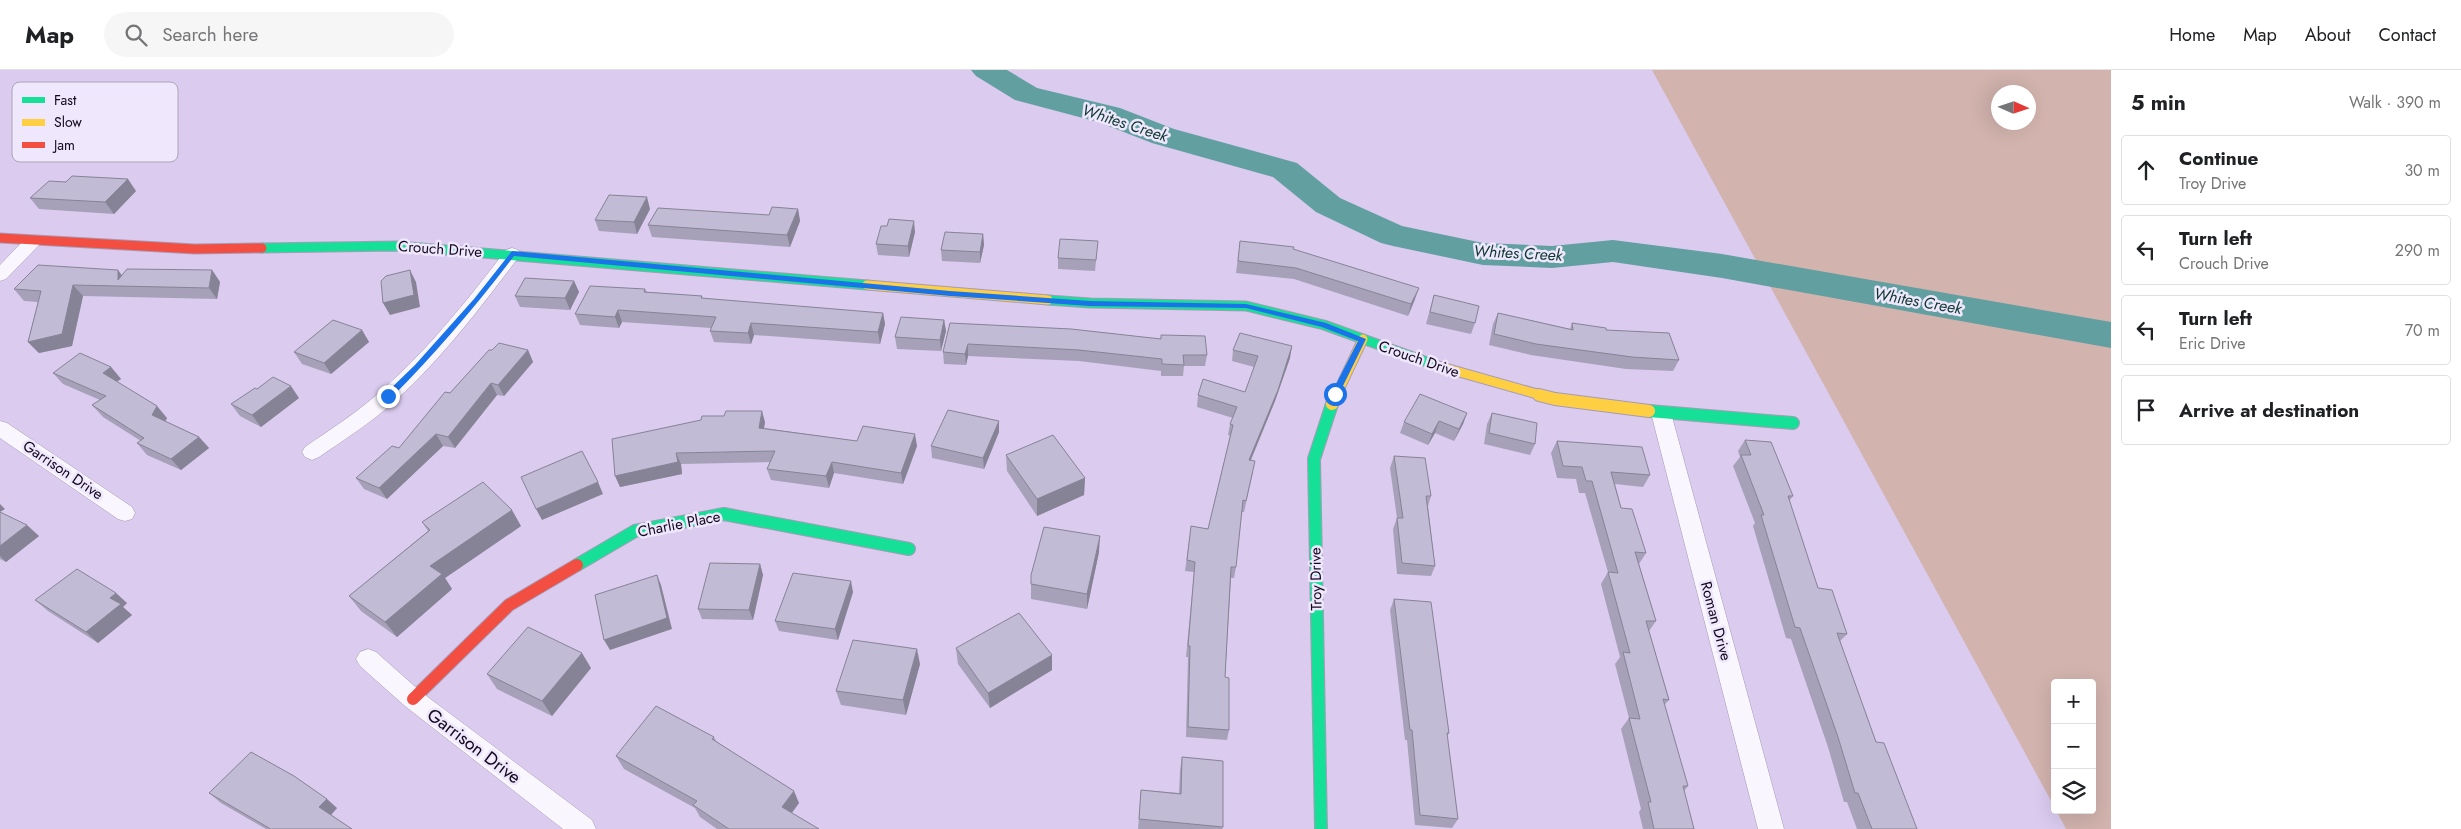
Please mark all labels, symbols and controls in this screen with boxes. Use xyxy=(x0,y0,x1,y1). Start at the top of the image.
search box xyxy=(104,12,454,57)
text: Map xyxy=(25,17,74,52)
icon: search xyxy=(122,21,150,49)
text: Search here xyxy=(162,21,258,48)
text: Home xyxy=(2169,22,2215,48)
text: Map xyxy=(2243,22,2277,48)
text: About xyxy=(2305,22,2350,48)
text: Contact xyxy=(2378,22,2436,48)
legend xyxy=(12,82,178,162)
north arrow xyxy=(1991,85,2036,130)
text: 5 min xyxy=(2131,88,2186,118)
text: Fast xyxy=(54,90,77,110)
text: Walk · 390 m xyxy=(2349,91,2441,114)
water label: Whites Creek xyxy=(1079,98,1172,148)
text: Slow xyxy=(54,112,82,132)
text: Jam xyxy=(52,135,75,155)
text: Continue xyxy=(2179,145,2258,172)
icon: ahead xyxy=(2132,156,2160,184)
text: 30 m xyxy=(2404,159,2440,182)
text: Troy Drive xyxy=(2179,172,2246,195)
text: Turn left xyxy=(2179,225,2252,252)
street label: Crouch Drive xyxy=(397,235,483,263)
icon: left xyxy=(2132,236,2160,264)
water label: Whites Creek xyxy=(1473,239,1564,267)
text: 290 m xyxy=(2395,239,2440,262)
text: Crouch Drive xyxy=(2179,252,2269,275)
water label: Whites Creek xyxy=(1872,282,1965,320)
text: Turn left xyxy=(2179,305,2252,332)
icon: left xyxy=(2132,316,2160,344)
text: 70 m xyxy=(2405,319,2440,342)
text: Eric Drive xyxy=(2179,332,2245,355)
street label: Crouch Drive xyxy=(1376,335,1463,383)
route start xyxy=(1324,383,1347,406)
route end xyxy=(377,385,400,408)
icon: arrive xyxy=(2132,396,2160,424)
text: Arrive at destination xyxy=(2179,397,2359,424)
street label: Garrison Drive xyxy=(18,435,108,505)
street label: Charlie Place xyxy=(636,505,723,543)
street label: Troy Drive xyxy=(1304,547,1328,611)
street label: Roman Drive xyxy=(1695,579,1737,663)
map controls xyxy=(2051,679,2096,814)
button: + xyxy=(2051,679,2096,724)
street label: Garrison Drive xyxy=(422,702,526,790)
button: − xyxy=(2051,724,2096,769)
button: layers xyxy=(2051,769,2096,814)

